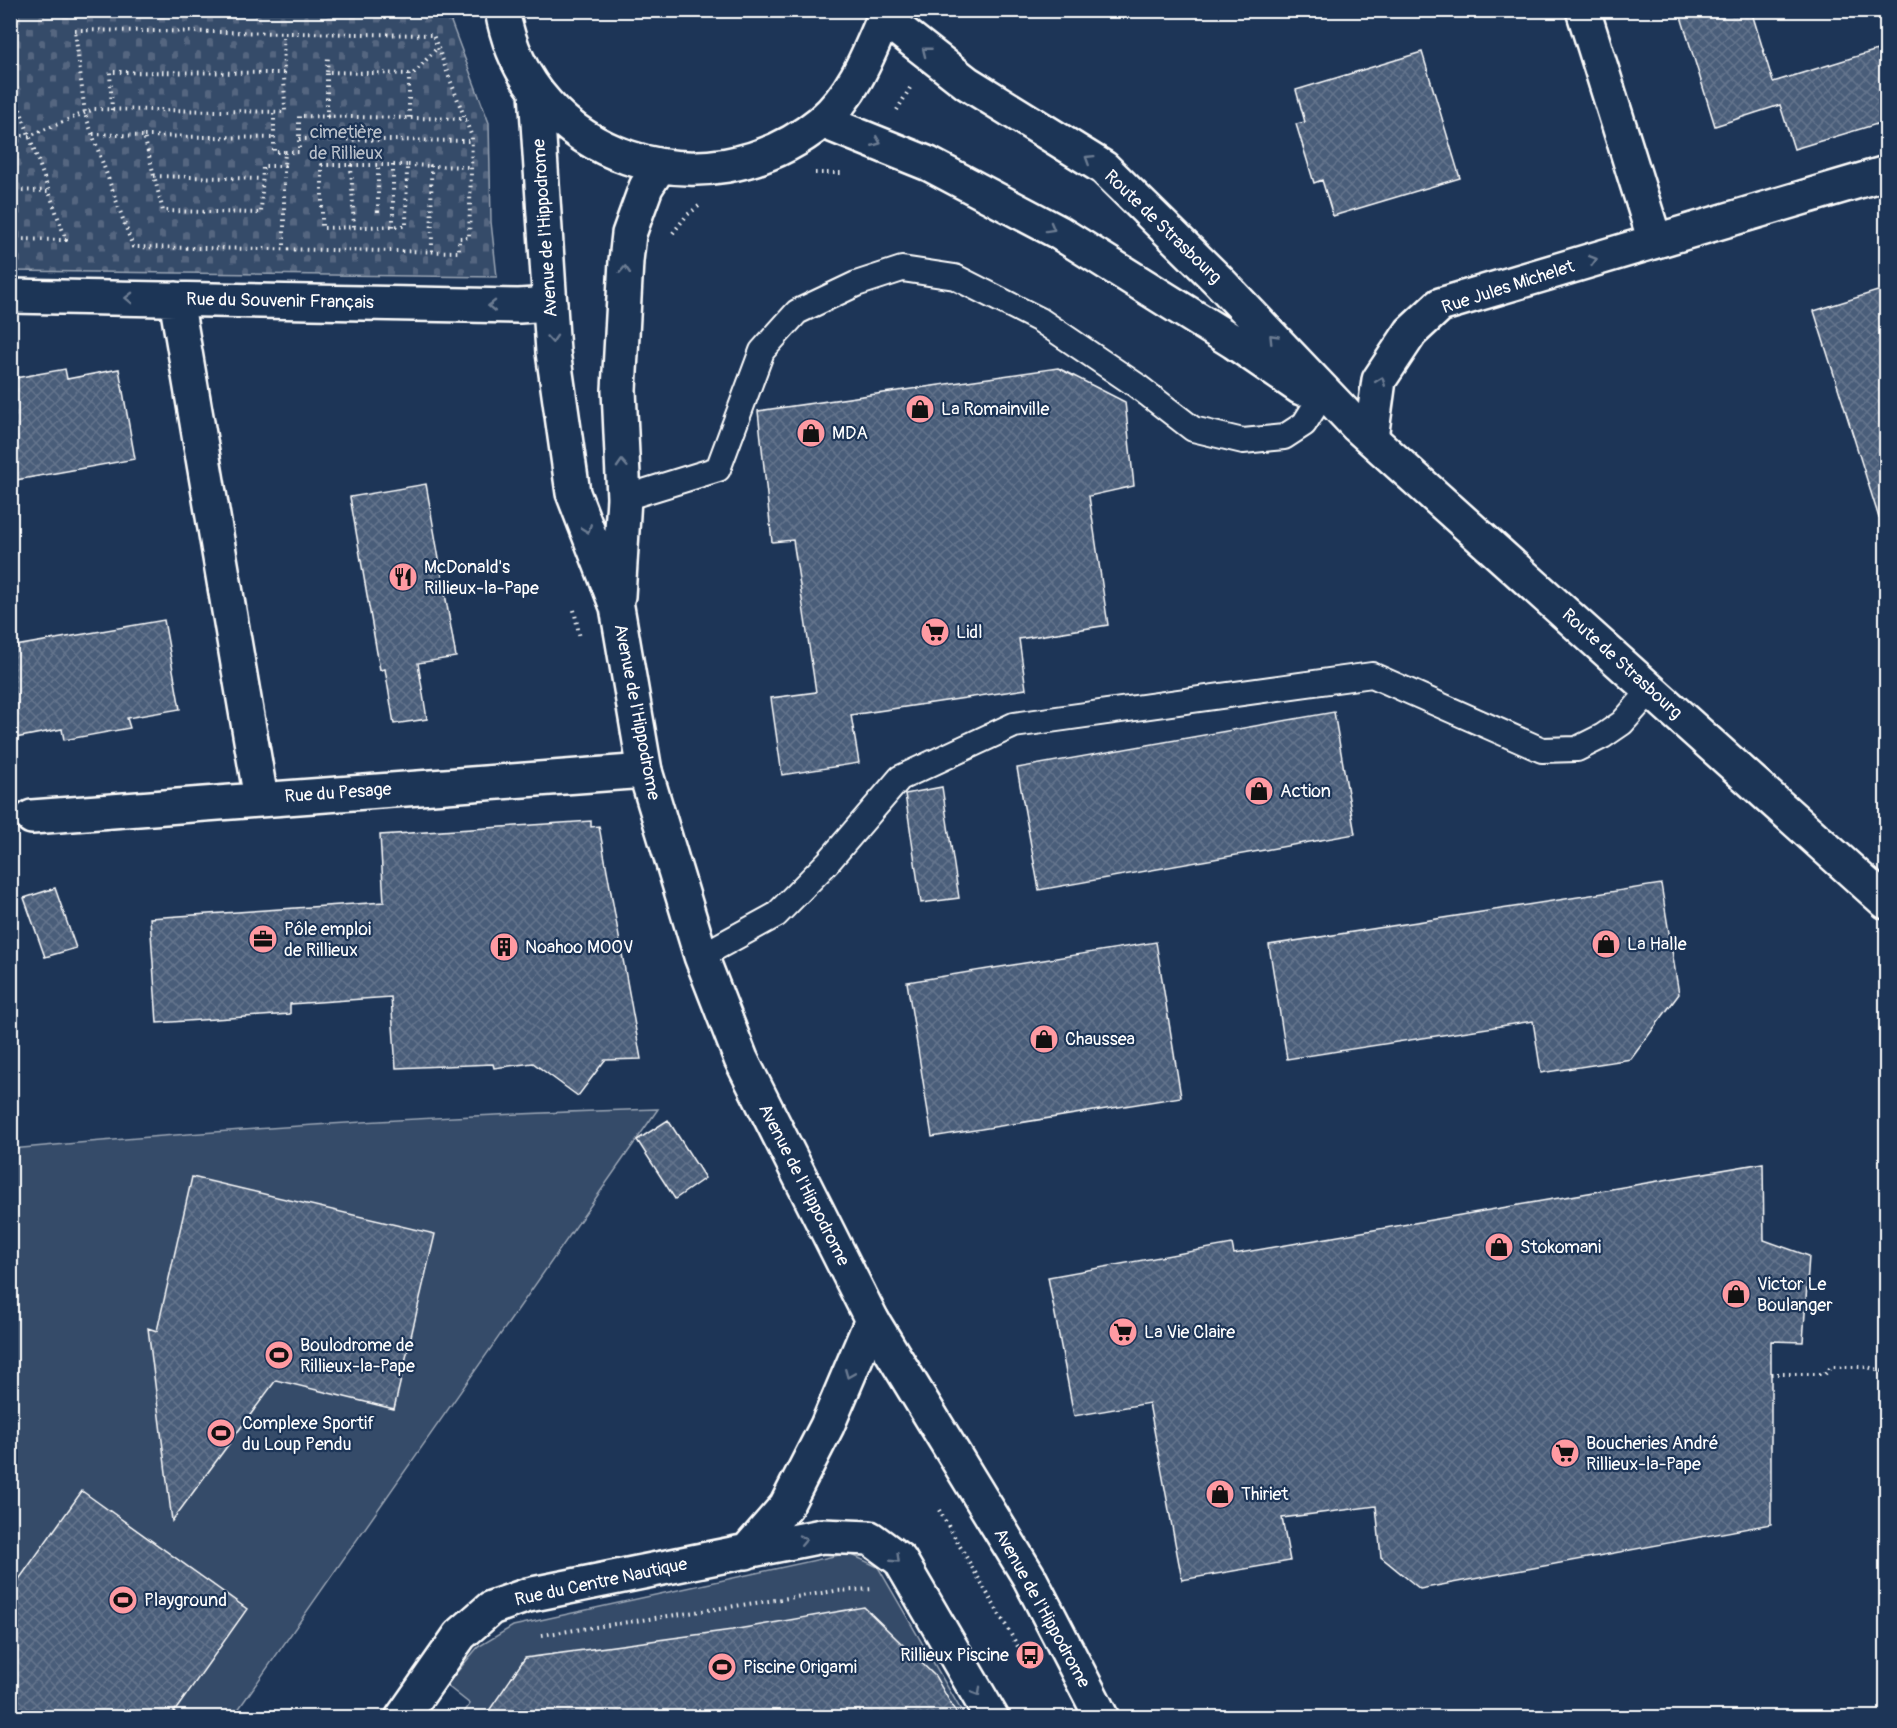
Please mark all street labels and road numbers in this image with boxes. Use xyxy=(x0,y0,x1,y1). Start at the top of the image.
street label: Avenue de l'Hippodrome xyxy=(527,138,563,318)
street label: Route de Strasbourg xyxy=(1099,165,1227,289)
street label: Rue Jules Michelet xyxy=(1439,254,1578,319)
street label: Rue du Souvenir Français xyxy=(186,288,374,314)
street label: Route de Strasbourg xyxy=(1557,604,1687,724)
street label: Avenue de l'Hippodrome xyxy=(609,622,665,802)
street label: Rue du Pesage xyxy=(284,778,392,808)
street label: Avenue de l'Hippodrome xyxy=(753,1100,855,1270)
street label: Avenue de l'Hippodrome xyxy=(989,1524,1096,1692)
street label: Rue du Centre Nautique xyxy=(513,1552,689,1612)

